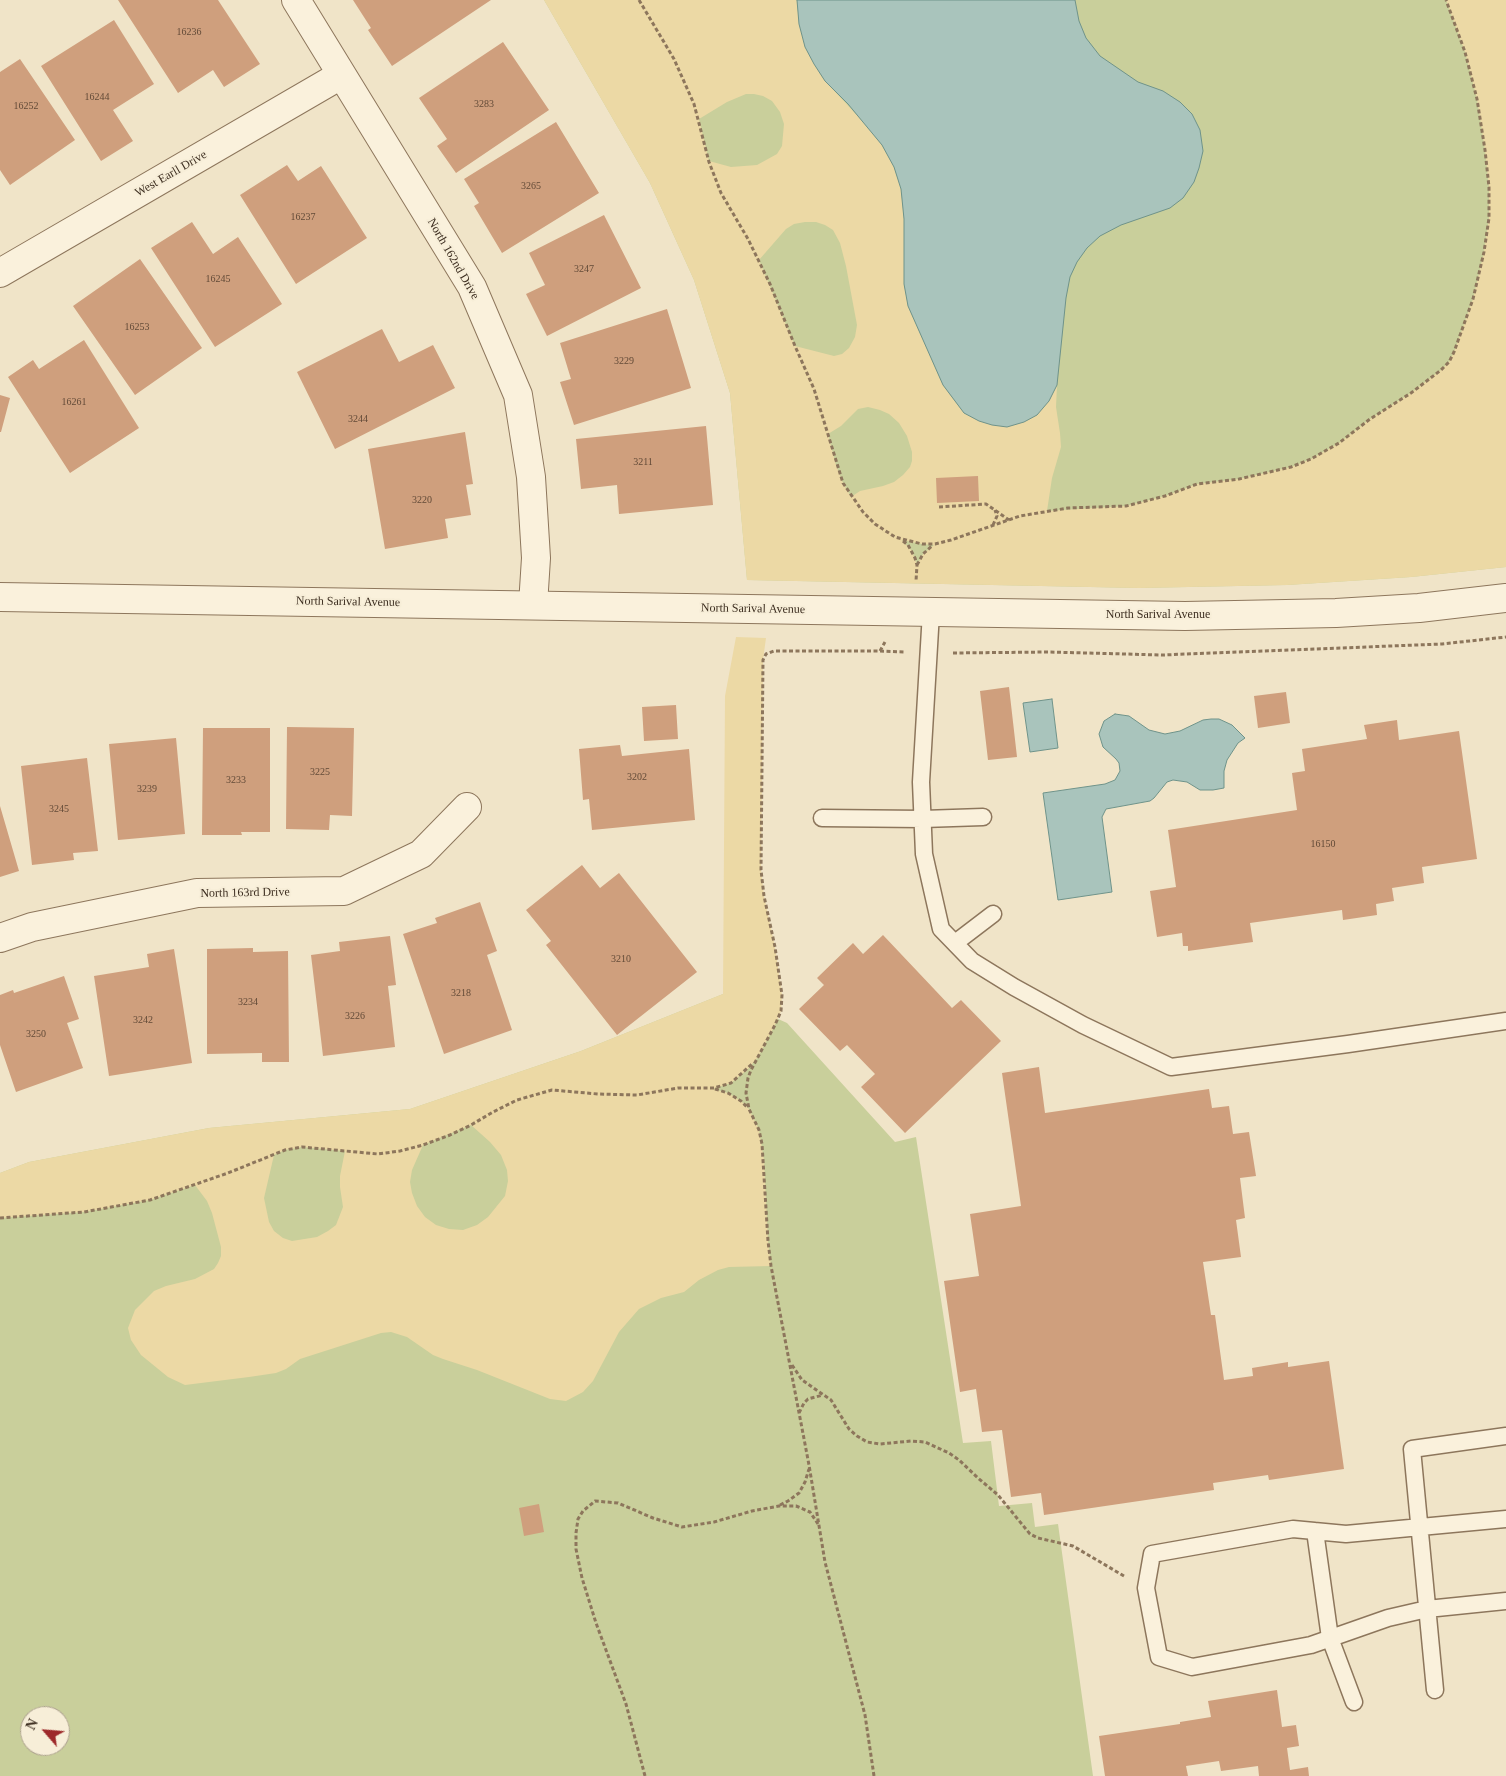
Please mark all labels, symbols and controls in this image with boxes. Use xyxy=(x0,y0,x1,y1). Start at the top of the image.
house number: 16236 xyxy=(176,26,202,38)
house number: 16244 xyxy=(84,91,110,103)
house number: 3283 xyxy=(474,98,494,110)
house number: 16252 xyxy=(14,100,38,112)
street label: West Earll Drive xyxy=(133,148,209,200)
house number: 3265 xyxy=(521,180,541,192)
house number: 16237 xyxy=(290,211,316,223)
street label: North 162nd Drive xyxy=(424,216,482,302)
house number: 3247 xyxy=(574,263,594,275)
house number: 16245 xyxy=(206,273,230,285)
house number: 16253 xyxy=(124,321,150,333)
house number: 3229 xyxy=(614,355,634,367)
house number: 16261 xyxy=(62,396,86,408)
house number: 3244 xyxy=(348,413,368,425)
house number: 3211 xyxy=(633,456,653,468)
house number: 3220 xyxy=(412,494,432,506)
street label: North Sarival Avenue xyxy=(296,594,400,610)
street label: North Sarival Avenue xyxy=(701,601,805,617)
street label: North Sarival Avenue xyxy=(1106,608,1210,622)
house number: 3225 xyxy=(310,766,330,778)
house number: 3202 xyxy=(627,771,647,783)
house number: 3233 xyxy=(226,774,246,786)
house number: 3239 xyxy=(137,783,157,795)
house number: 3245 xyxy=(49,803,69,815)
house number: 16150 xyxy=(1310,838,1336,850)
street label: North 163rd Drive xyxy=(200,885,290,901)
house number: 3210 xyxy=(611,953,631,965)
house number: 3218 xyxy=(451,987,471,999)
house number: 3234 xyxy=(238,996,258,1008)
house number: 3226 xyxy=(345,1010,365,1022)
house number: 3242 xyxy=(133,1014,153,1026)
house number: 3250 xyxy=(26,1028,46,1040)
north arrow xyxy=(20,1706,70,1756)
text: N xyxy=(23,1717,41,1732)

